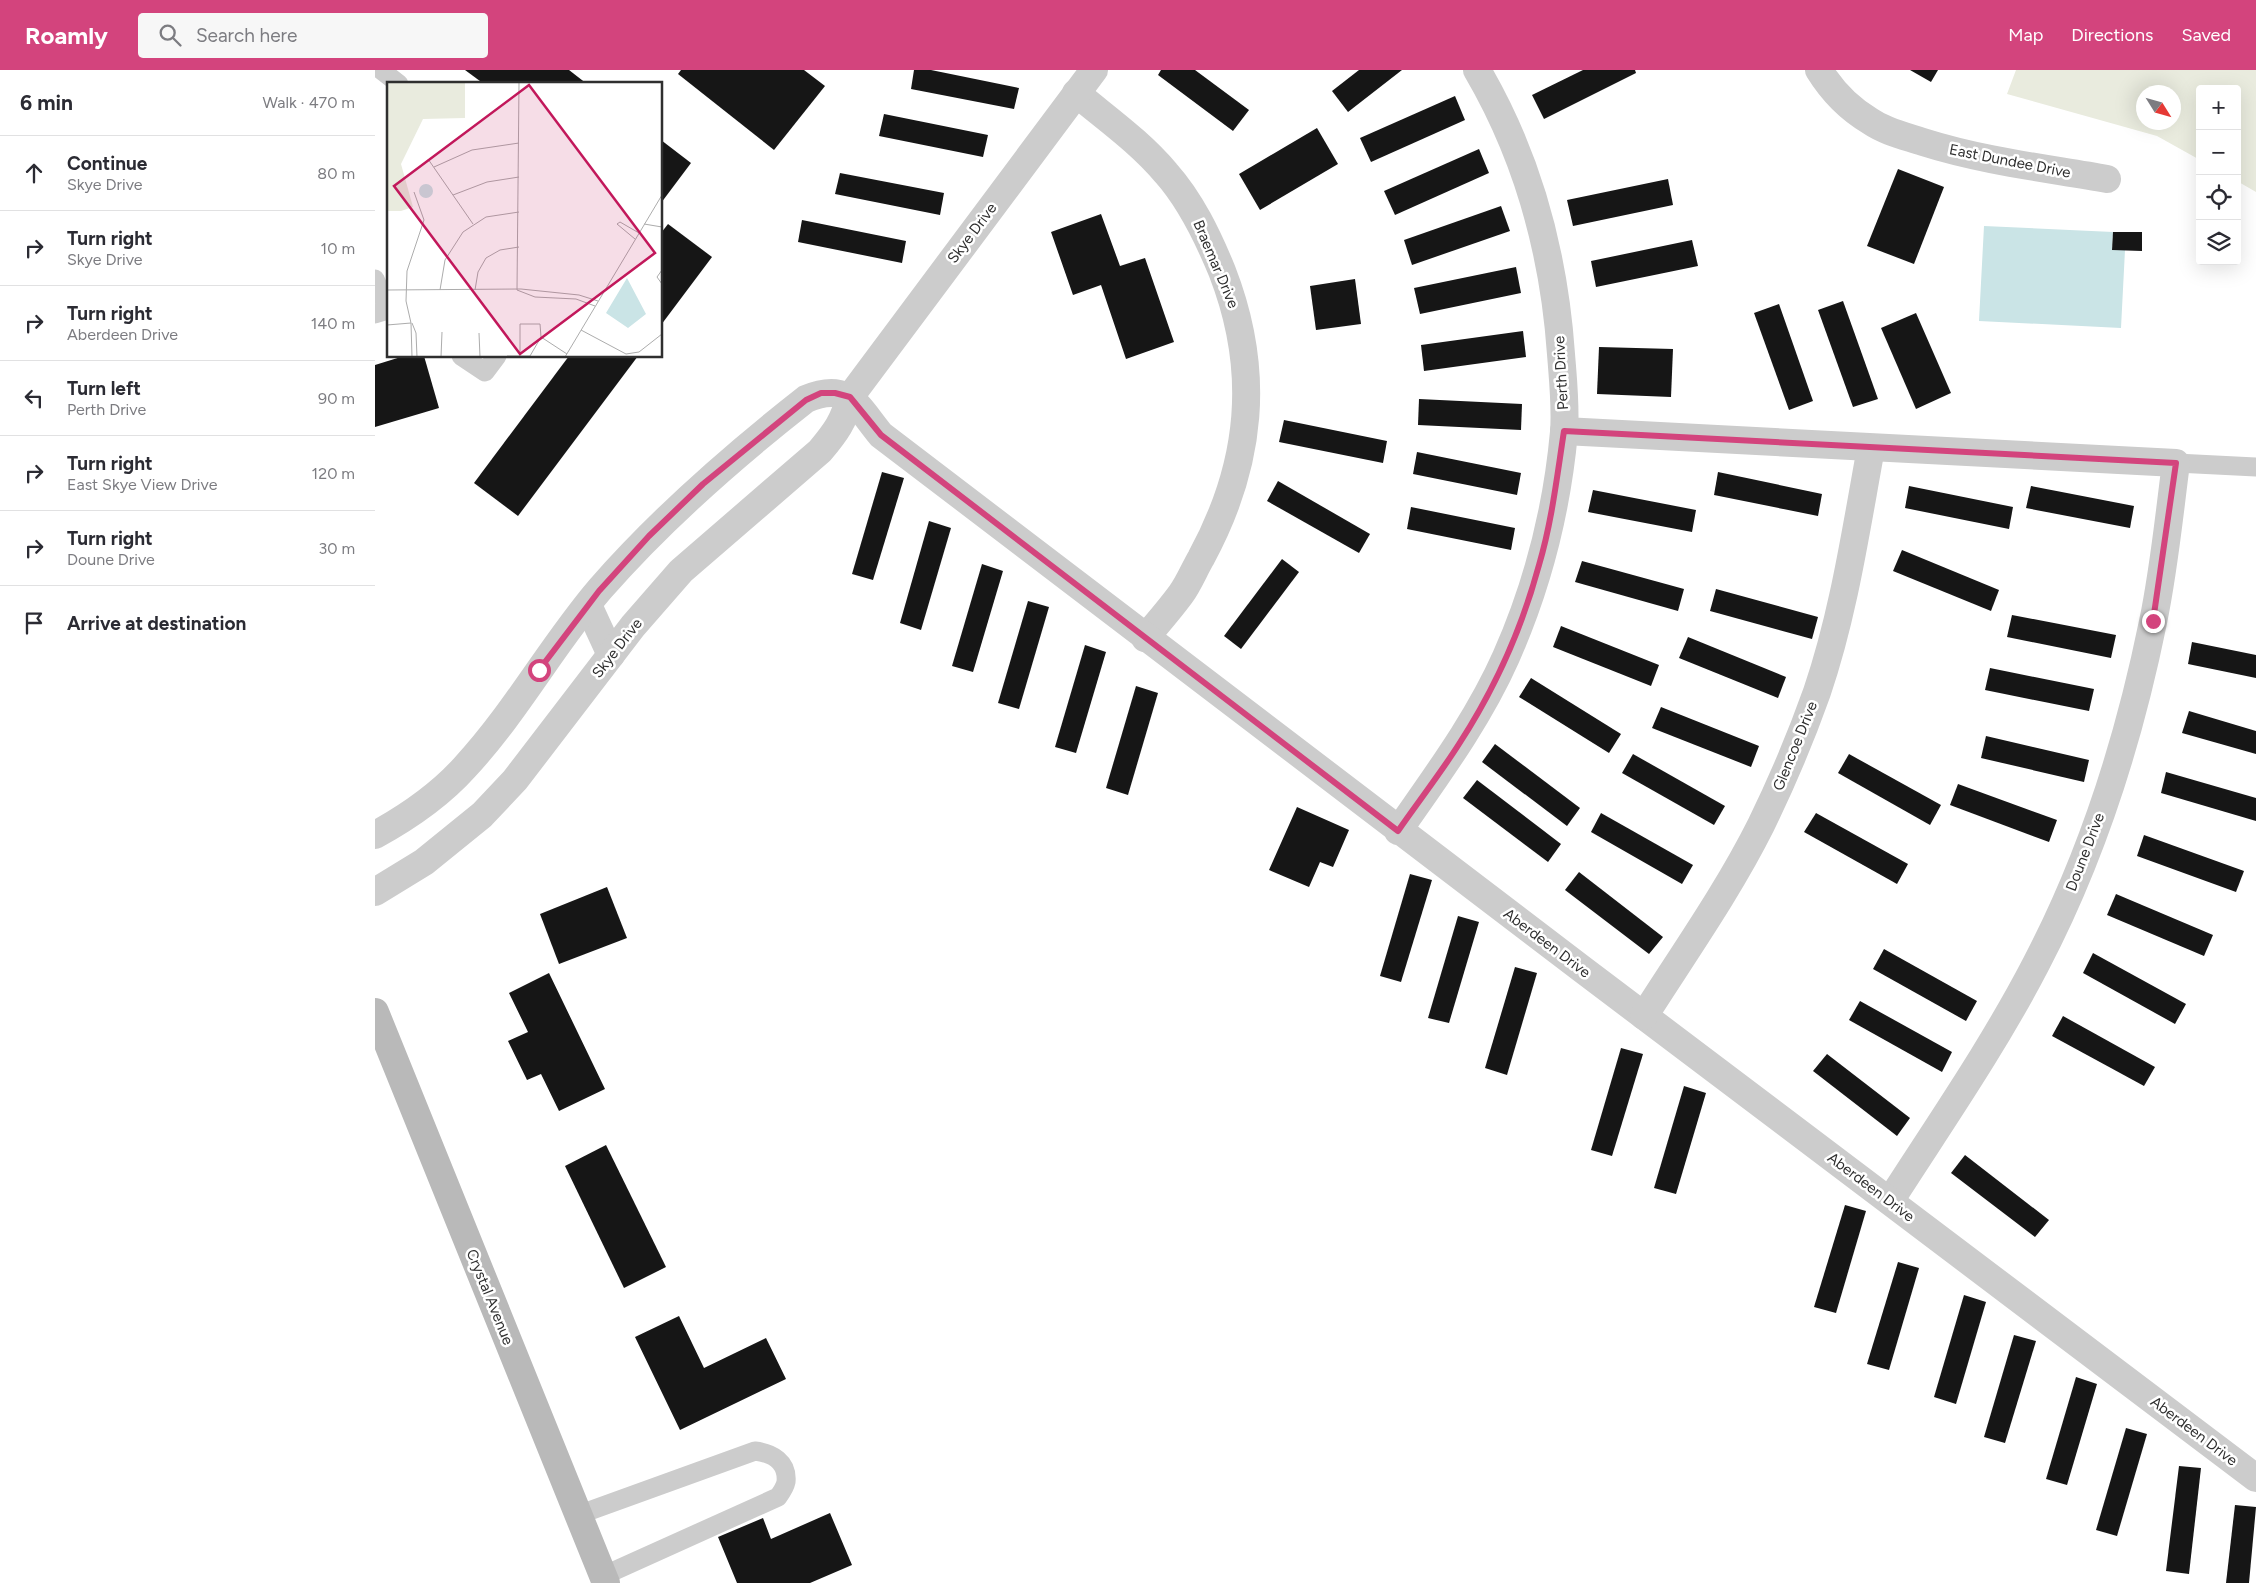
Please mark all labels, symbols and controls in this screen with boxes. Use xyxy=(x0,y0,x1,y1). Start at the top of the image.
search box xyxy=(138,13,488,58)
text: Roamly xyxy=(25,21,108,50)
icon: search xyxy=(156,21,184,49)
text: Search here xyxy=(196,24,297,47)
text: Map xyxy=(2008,24,2043,46)
text: Directions xyxy=(2071,24,2153,46)
text: Saved xyxy=(2181,24,2231,46)
inset map xyxy=(387,82,663,358)
north arrow xyxy=(2136,85,2181,130)
map controls xyxy=(2196,85,2241,265)
button: + xyxy=(2196,85,2241,130)
text: 6 min xyxy=(20,90,73,115)
text: Walk · 470 m xyxy=(263,93,355,112)
button: − xyxy=(2196,130,2241,175)
street label: East Dundee Drive xyxy=(1948,140,2072,182)
text: Continue xyxy=(67,152,147,175)
icon: ahead xyxy=(20,159,48,187)
text: 80 m xyxy=(317,164,355,183)
text: Skye Drive xyxy=(67,175,143,194)
button: locate xyxy=(2196,175,2241,220)
street label: Skye Drive xyxy=(944,199,1000,267)
street label: Braemar Drive xyxy=(1189,217,1243,311)
button: layers xyxy=(2196,220,2241,265)
text: Turn right xyxy=(67,227,153,250)
icon: right xyxy=(20,234,48,262)
text: 10 m xyxy=(321,239,355,258)
text: Skye Drive xyxy=(67,250,143,269)
text: Turn right xyxy=(67,302,153,325)
icon: right xyxy=(20,309,48,337)
text: 140 m xyxy=(311,314,355,333)
text: Aberdeen Drive xyxy=(67,325,178,344)
street label: Perth Drive xyxy=(1550,335,1572,411)
text: Turn left xyxy=(67,377,141,400)
icon: left xyxy=(20,384,48,412)
text: 90 m xyxy=(318,389,355,408)
text: Perth Drive xyxy=(67,400,146,419)
text: Turn right xyxy=(67,452,153,475)
icon: right xyxy=(20,459,48,487)
text: 120 m xyxy=(312,464,355,483)
text: East Skye View Drive xyxy=(67,475,217,494)
text: Turn right xyxy=(67,527,153,550)
icon: right xyxy=(20,534,48,562)
text: 30 m xyxy=(318,539,355,558)
text: Doune Drive xyxy=(67,550,155,569)
icon: arrive xyxy=(20,609,48,637)
route end xyxy=(2142,610,2165,633)
text: Arrive at destination xyxy=(67,612,246,635)
street label: Skye Drive xyxy=(588,615,646,681)
route start xyxy=(528,659,551,682)
street label: Glencoe Drive xyxy=(1769,699,1821,793)
street label: Doune Drive xyxy=(2062,810,2108,894)
street label: Aberdeen Drive xyxy=(1500,904,1594,982)
street label: Aberdeen Drive xyxy=(1824,1148,1918,1226)
street label: Crystal Avenue xyxy=(463,1246,517,1348)
street label: Aberdeen Drive xyxy=(2147,1392,2241,1470)

